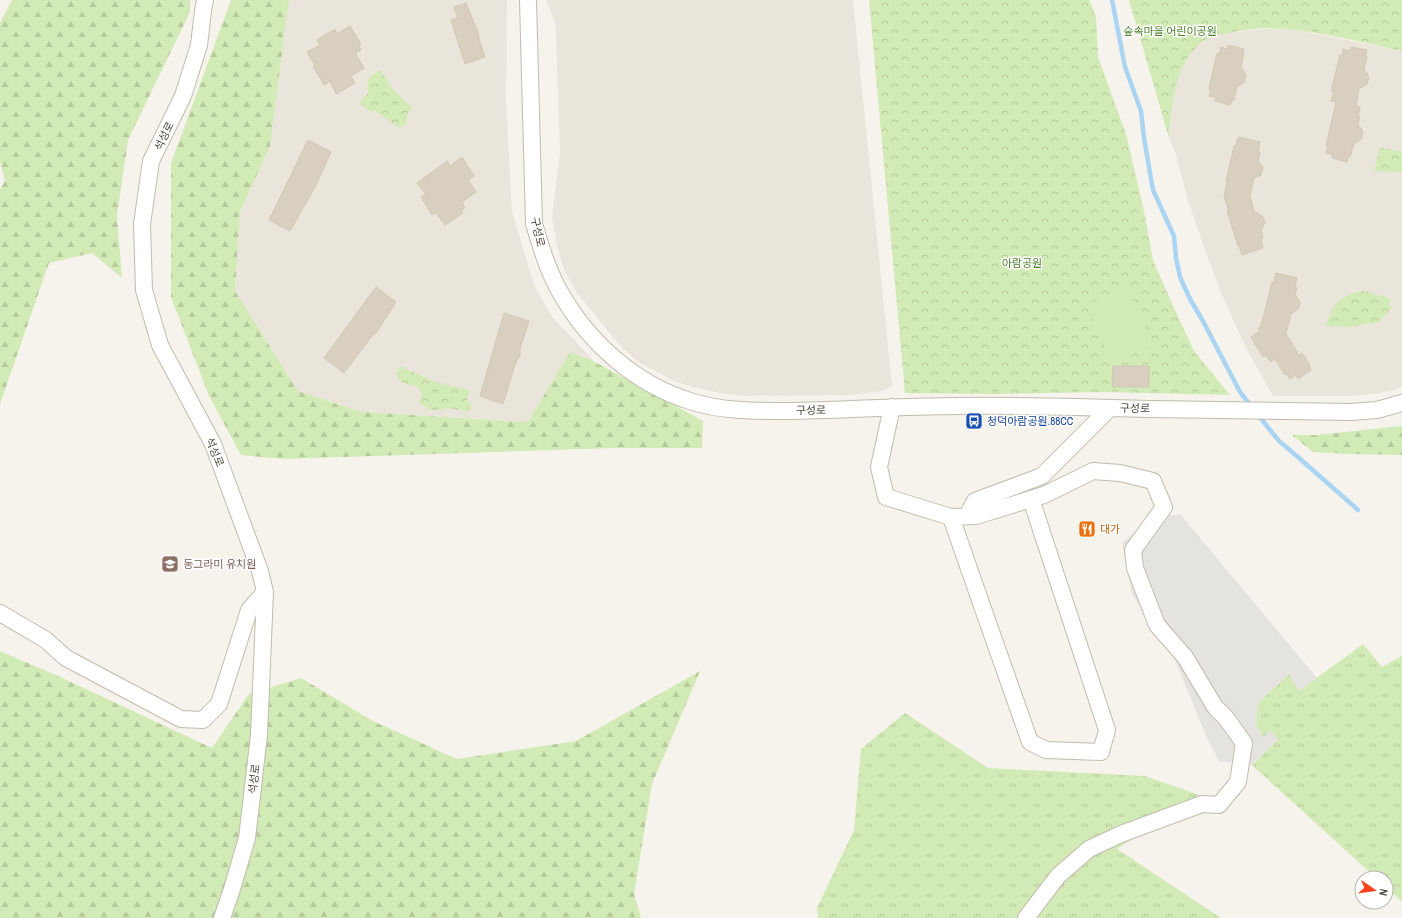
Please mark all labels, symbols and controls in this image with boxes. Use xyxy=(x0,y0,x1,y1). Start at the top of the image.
park label: 숲속마을 어린이공원 xyxy=(1123,24,1217,38)
street label: 석성로 xyxy=(151,119,177,153)
street label: 구성로 xyxy=(528,216,548,248)
park label: 아람공원 xyxy=(1002,256,1042,270)
street label: 구성로 xyxy=(1120,401,1150,415)
street label: 구성로 xyxy=(796,403,826,417)
bus stop icon: 청덕아람공원.88CC xyxy=(964,411,984,431)
place label: 청덕아람공원.88CC xyxy=(987,414,1074,428)
street label: 석성로 xyxy=(203,435,227,469)
restaurant icon: 대가 xyxy=(1077,519,1097,539)
place label: 대가 xyxy=(1100,522,1120,536)
school or university icon: 동그라미 유치원 xyxy=(160,554,180,574)
place label: 동그라미 유치원 xyxy=(183,557,256,571)
street label: 석성로 xyxy=(245,763,263,795)
north arrow xyxy=(1354,870,1394,910)
text: N xyxy=(1376,888,1391,897)

